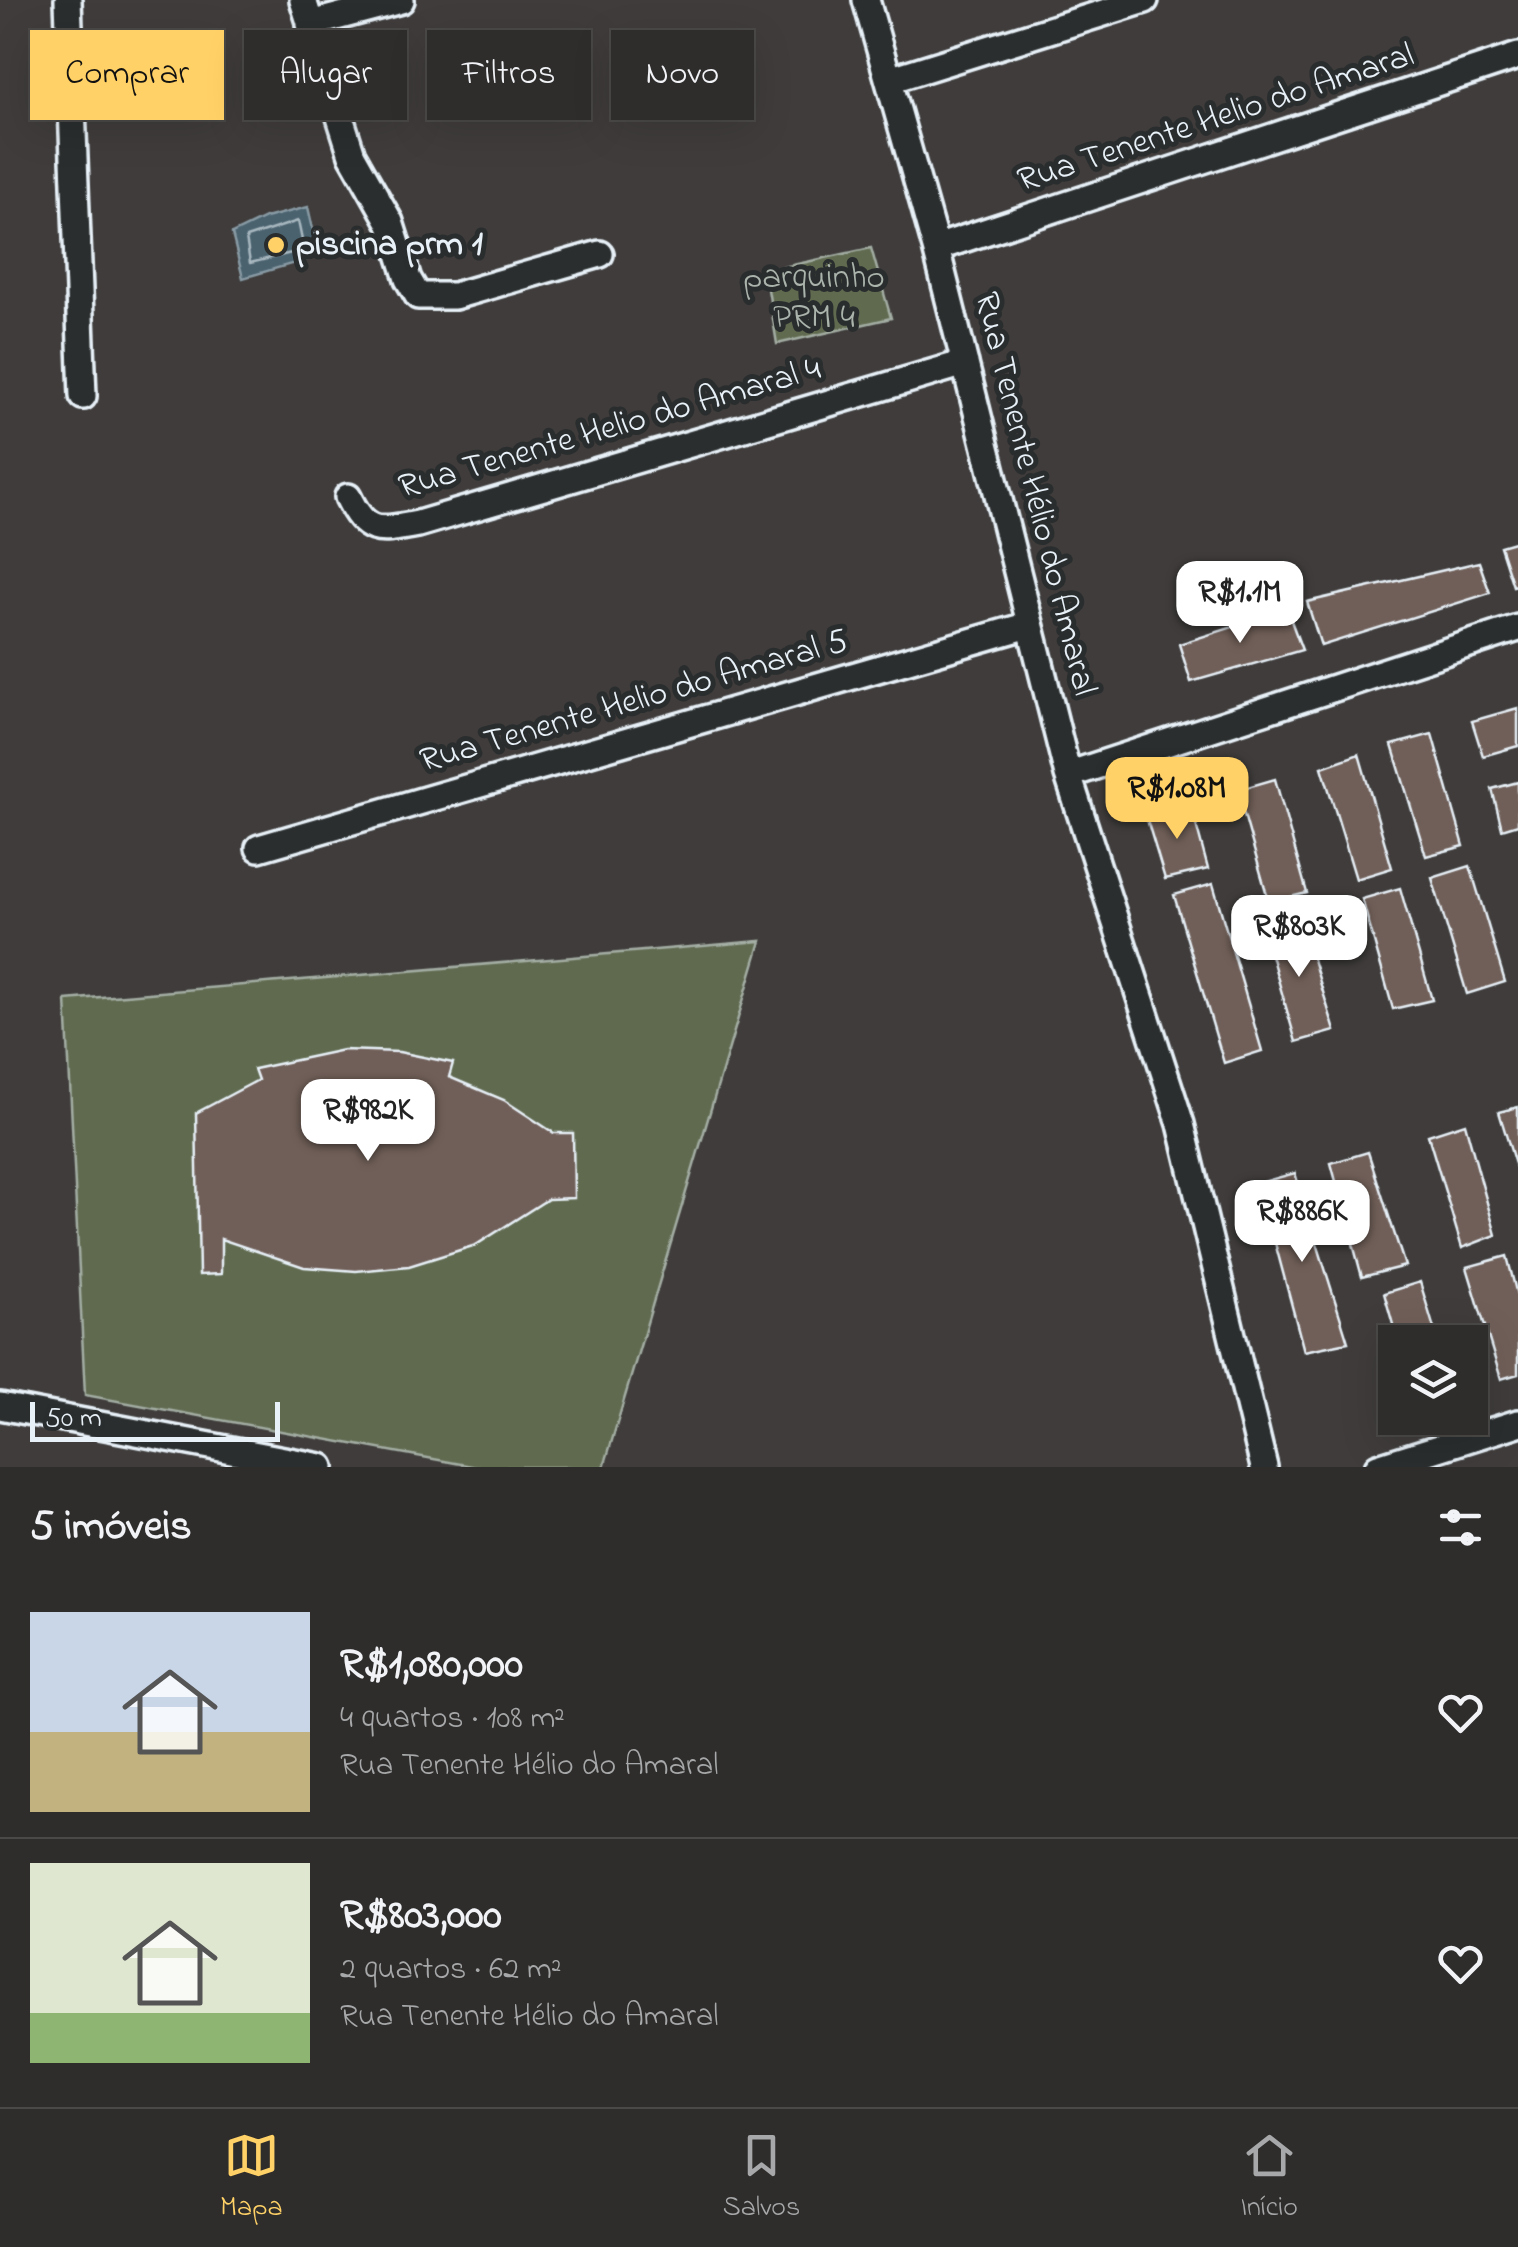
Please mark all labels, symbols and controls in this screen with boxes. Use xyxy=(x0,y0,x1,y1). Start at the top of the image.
chip: Comprar xyxy=(30,30,224,120)
chip: Alugar xyxy=(244,30,407,120)
chip: Filtros xyxy=(427,30,591,120)
chip: Novo xyxy=(611,30,754,120)
street label: Rua Tenente Helio do Amaral xyxy=(1011,31,1421,207)
place label: piscina prm 1 xyxy=(296,220,483,271)
marker: piscina prm 1 xyxy=(265,234,287,256)
park label: parquinho PRM 4 xyxy=(743,253,885,344)
street label: Rua Tenente Hélio do Amaral xyxy=(959,287,1109,701)
street label: Rua Tenente Helio do Amaral 4 xyxy=(393,344,827,514)
pin: R$1.1M xyxy=(1159,561,1321,646)
text: R$1.1M xyxy=(1198,570,1282,617)
street label: Rua Tenente Helio do Amaral 5 xyxy=(414,616,854,788)
pin: R$1.08M xyxy=(1085,757,1269,842)
text: R$1.08M xyxy=(1127,766,1227,813)
pin: R$803K xyxy=(1218,895,1380,980)
text: R$803K xyxy=(1253,904,1345,951)
pin: R$982K xyxy=(287,1079,449,1164)
text: R$982K xyxy=(323,1088,413,1135)
pin: R$886K xyxy=(1221,1180,1383,1265)
text: R$886K xyxy=(1257,1189,1347,1236)
map controls xyxy=(1378,1325,1488,1435)
button: layers xyxy=(1378,1325,1488,1435)
scale bar xyxy=(30,1397,280,1442)
text: 50 m xyxy=(45,1399,102,1440)
text: 5 imóveis xyxy=(30,1497,192,1558)
icon: filters xyxy=(1433,1500,1488,1555)
text: R$1,080,000 xyxy=(340,1635,523,1696)
icon: home xyxy=(110,1652,230,1772)
icon: heart xyxy=(1433,1685,1488,1740)
text: 4 quartos · 108 m² xyxy=(340,1696,565,1743)
text: Rua Tenente Hélio do Amaral xyxy=(340,1743,719,1790)
text: R$803,000 xyxy=(340,1886,502,1947)
icon: home xyxy=(110,1903,230,2023)
icon: heart xyxy=(1433,1936,1488,1991)
text: 2 quartos · 62 m² xyxy=(340,1947,561,1994)
text: Rua Tenente Hélio do Amaral xyxy=(340,1994,719,2041)
tab: Mapa xyxy=(220,2128,283,2229)
tab: Salvos xyxy=(723,2128,800,2229)
tab: Início xyxy=(1240,2128,1298,2229)

